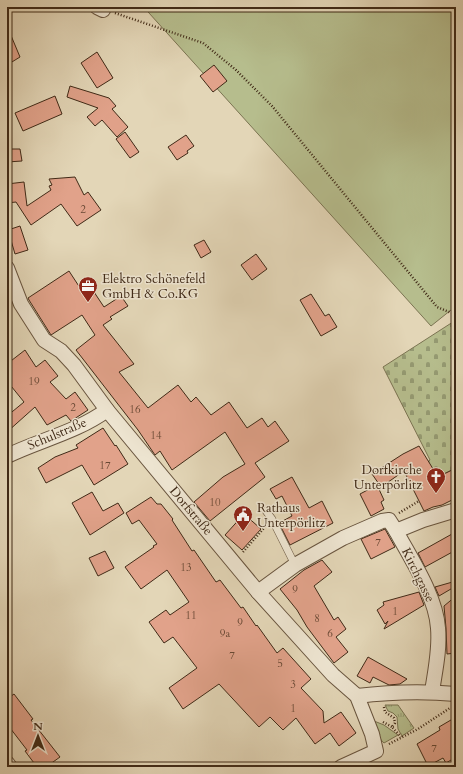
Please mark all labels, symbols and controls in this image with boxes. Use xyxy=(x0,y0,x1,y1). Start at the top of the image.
house number: 2 xyxy=(80,202,86,217)
place label: Elektro Schönefeld GmbH & Co.KG xyxy=(102,270,206,303)
office icon: Elektro Schönefeld GmbH & Co.KG xyxy=(77,275,99,303)
house number: 19 xyxy=(28,374,40,389)
house number: 2 xyxy=(70,400,76,415)
house number: 16 xyxy=(129,402,141,417)
street label: Schulstraße xyxy=(25,413,89,454)
house number: 14 xyxy=(150,428,162,443)
house number: 17 xyxy=(99,458,111,473)
place label: Dorfkirche Unterpörlitz xyxy=(354,461,422,494)
church icon: Dorfkirche Unterpörlitz xyxy=(425,466,447,494)
street label: Dorfstraße xyxy=(165,483,217,539)
house number: 10 xyxy=(209,495,221,510)
place label: Rathaus Unterpörlitz xyxy=(257,499,326,532)
public building icon: Rathaus Unterpörlitz xyxy=(232,504,254,532)
house number: 7 xyxy=(375,535,381,550)
street label: Kirchgasse xyxy=(397,545,439,605)
house number: 13 xyxy=(180,560,192,575)
house number: 9 xyxy=(292,582,298,597)
house number: 1 xyxy=(392,604,398,619)
house number: 11 xyxy=(185,608,197,623)
house number: 8 xyxy=(314,611,320,626)
house number: 9 xyxy=(237,615,243,630)
house number: 9a xyxy=(220,626,230,641)
house number: 6 xyxy=(327,626,333,641)
house number: 7 xyxy=(229,648,235,663)
house number: 5 xyxy=(277,656,283,671)
house number: 3 xyxy=(290,677,296,692)
house number: 1 xyxy=(290,701,296,716)
north arrow xyxy=(18,716,58,756)
text: N xyxy=(33,719,43,734)
house number: 7 xyxy=(431,741,437,756)

